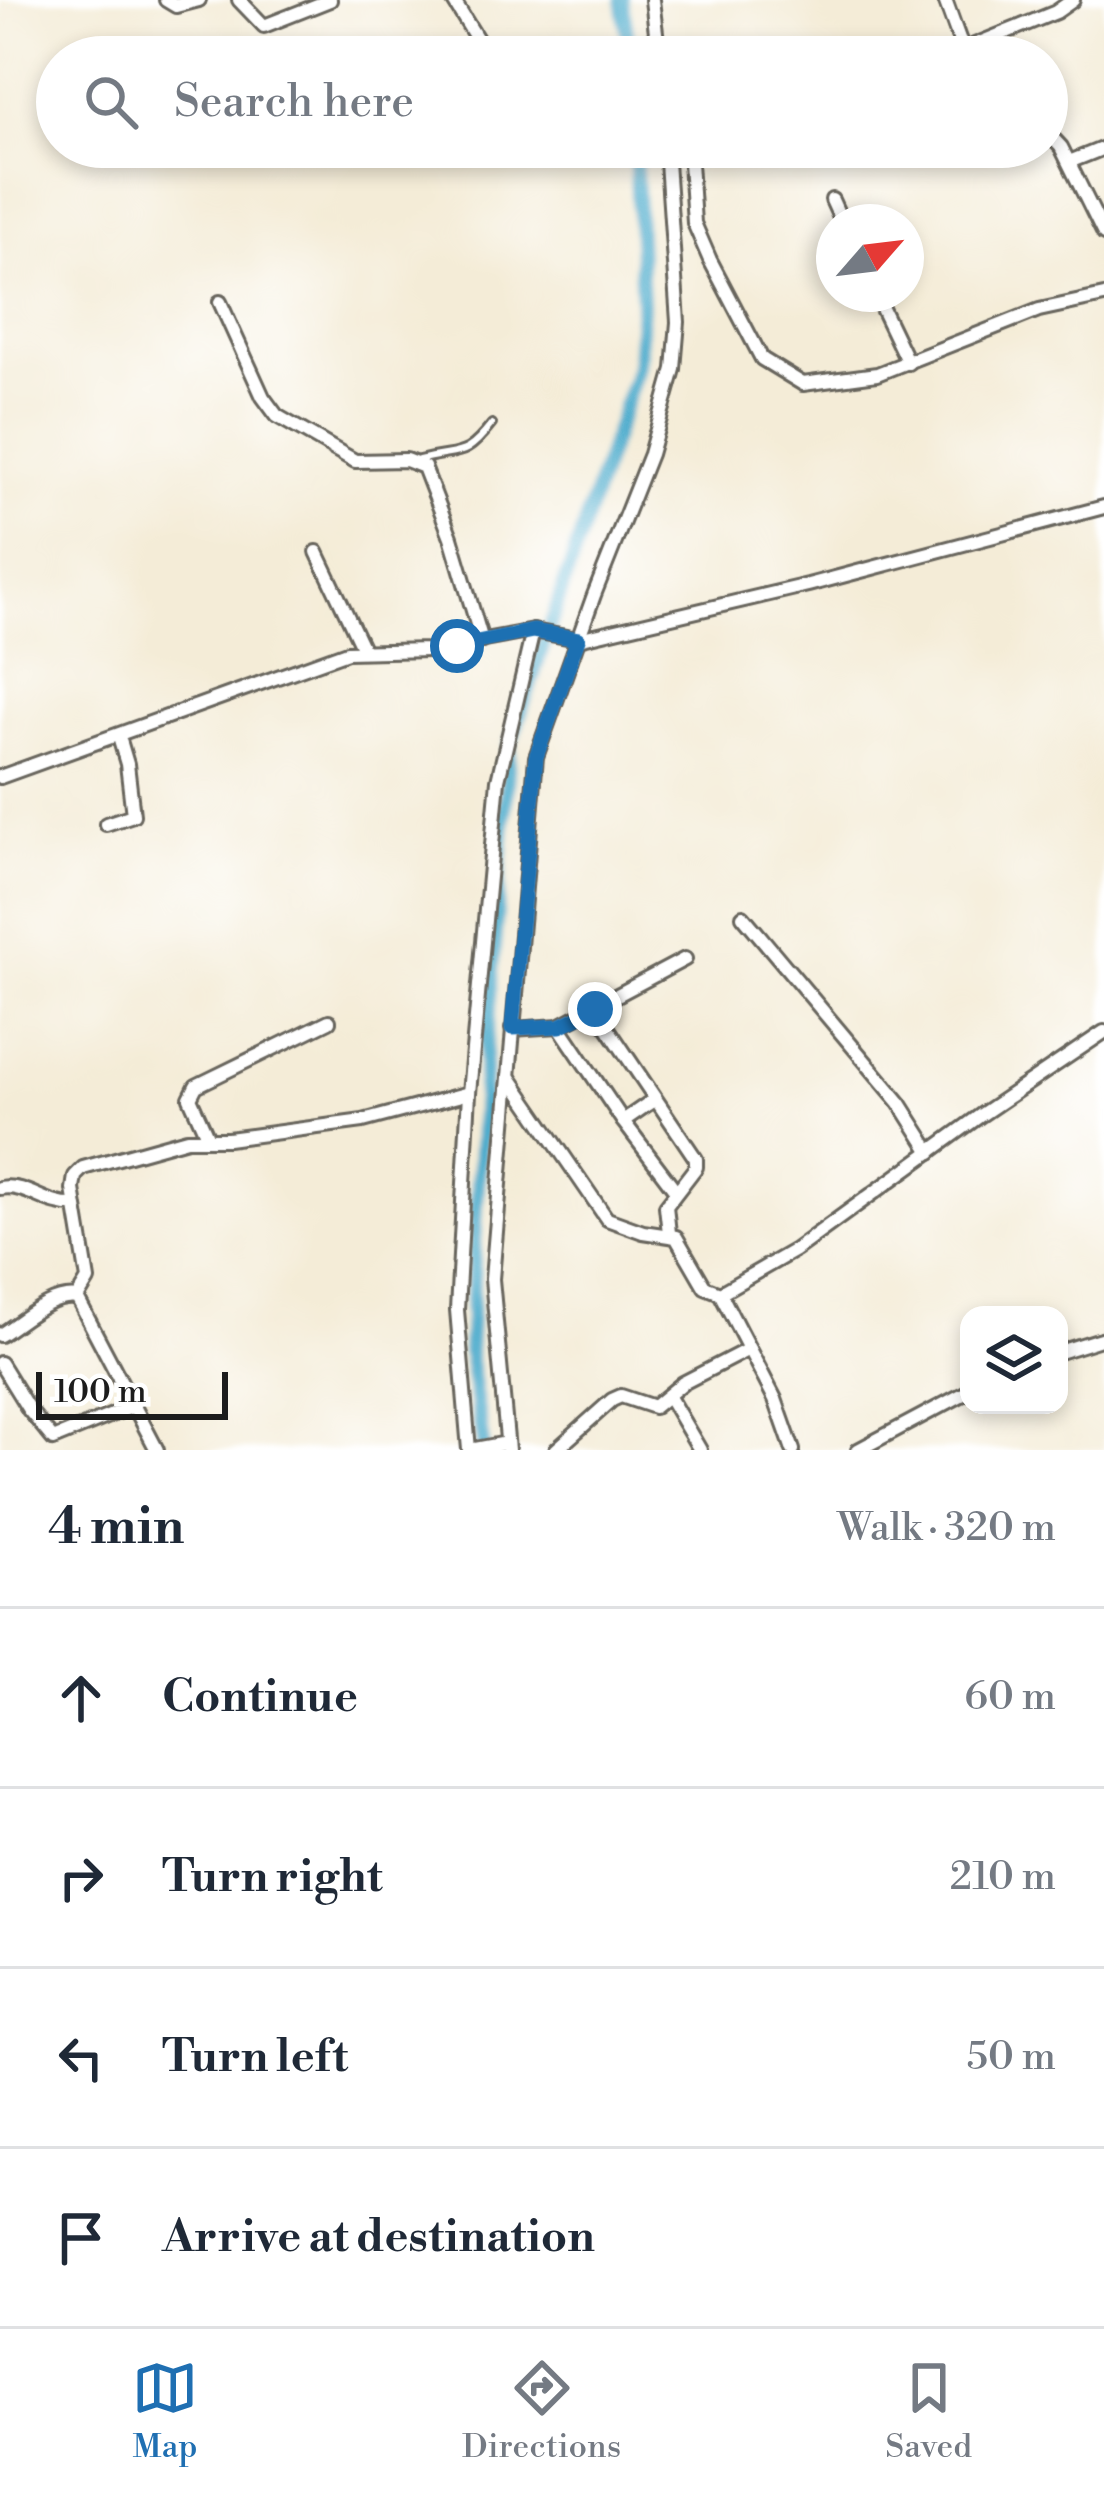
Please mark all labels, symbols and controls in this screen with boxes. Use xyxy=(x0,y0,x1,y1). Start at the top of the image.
search box xyxy=(36,36,1068,168)
icon: search xyxy=(78,69,144,135)
text: Search here xyxy=(174,74,414,131)
north arrow xyxy=(816,204,924,312)
route start xyxy=(430,619,484,673)
route end xyxy=(568,982,622,1036)
map controls xyxy=(960,1306,1068,1414)
button: layers xyxy=(960,1306,1068,1414)
scale bar xyxy=(36,1366,228,1419)
text: 100 m xyxy=(54,1372,147,1413)
text: 4 min xyxy=(48,1496,184,1560)
text: Walk · 320 m xyxy=(837,1504,1056,1553)
icon: ahead xyxy=(48,1665,114,1731)
text: Continue xyxy=(162,1669,358,1726)
text: 60 m xyxy=(964,1673,1056,1722)
icon: right xyxy=(48,1845,114,1911)
text: Turn right xyxy=(162,1849,383,1906)
text: 210 m xyxy=(950,1853,1056,1902)
icon: left xyxy=(48,2025,114,2091)
text: Turn left xyxy=(162,2029,348,2086)
text: 50 m xyxy=(966,2033,1056,2082)
icon: arrive xyxy=(48,2205,114,2271)
text: Arrive at destination xyxy=(162,2209,595,2266)
tab: Map xyxy=(132,2355,198,2468)
tab: Directions xyxy=(462,2355,621,2468)
tab: Saved xyxy=(885,2355,972,2468)

